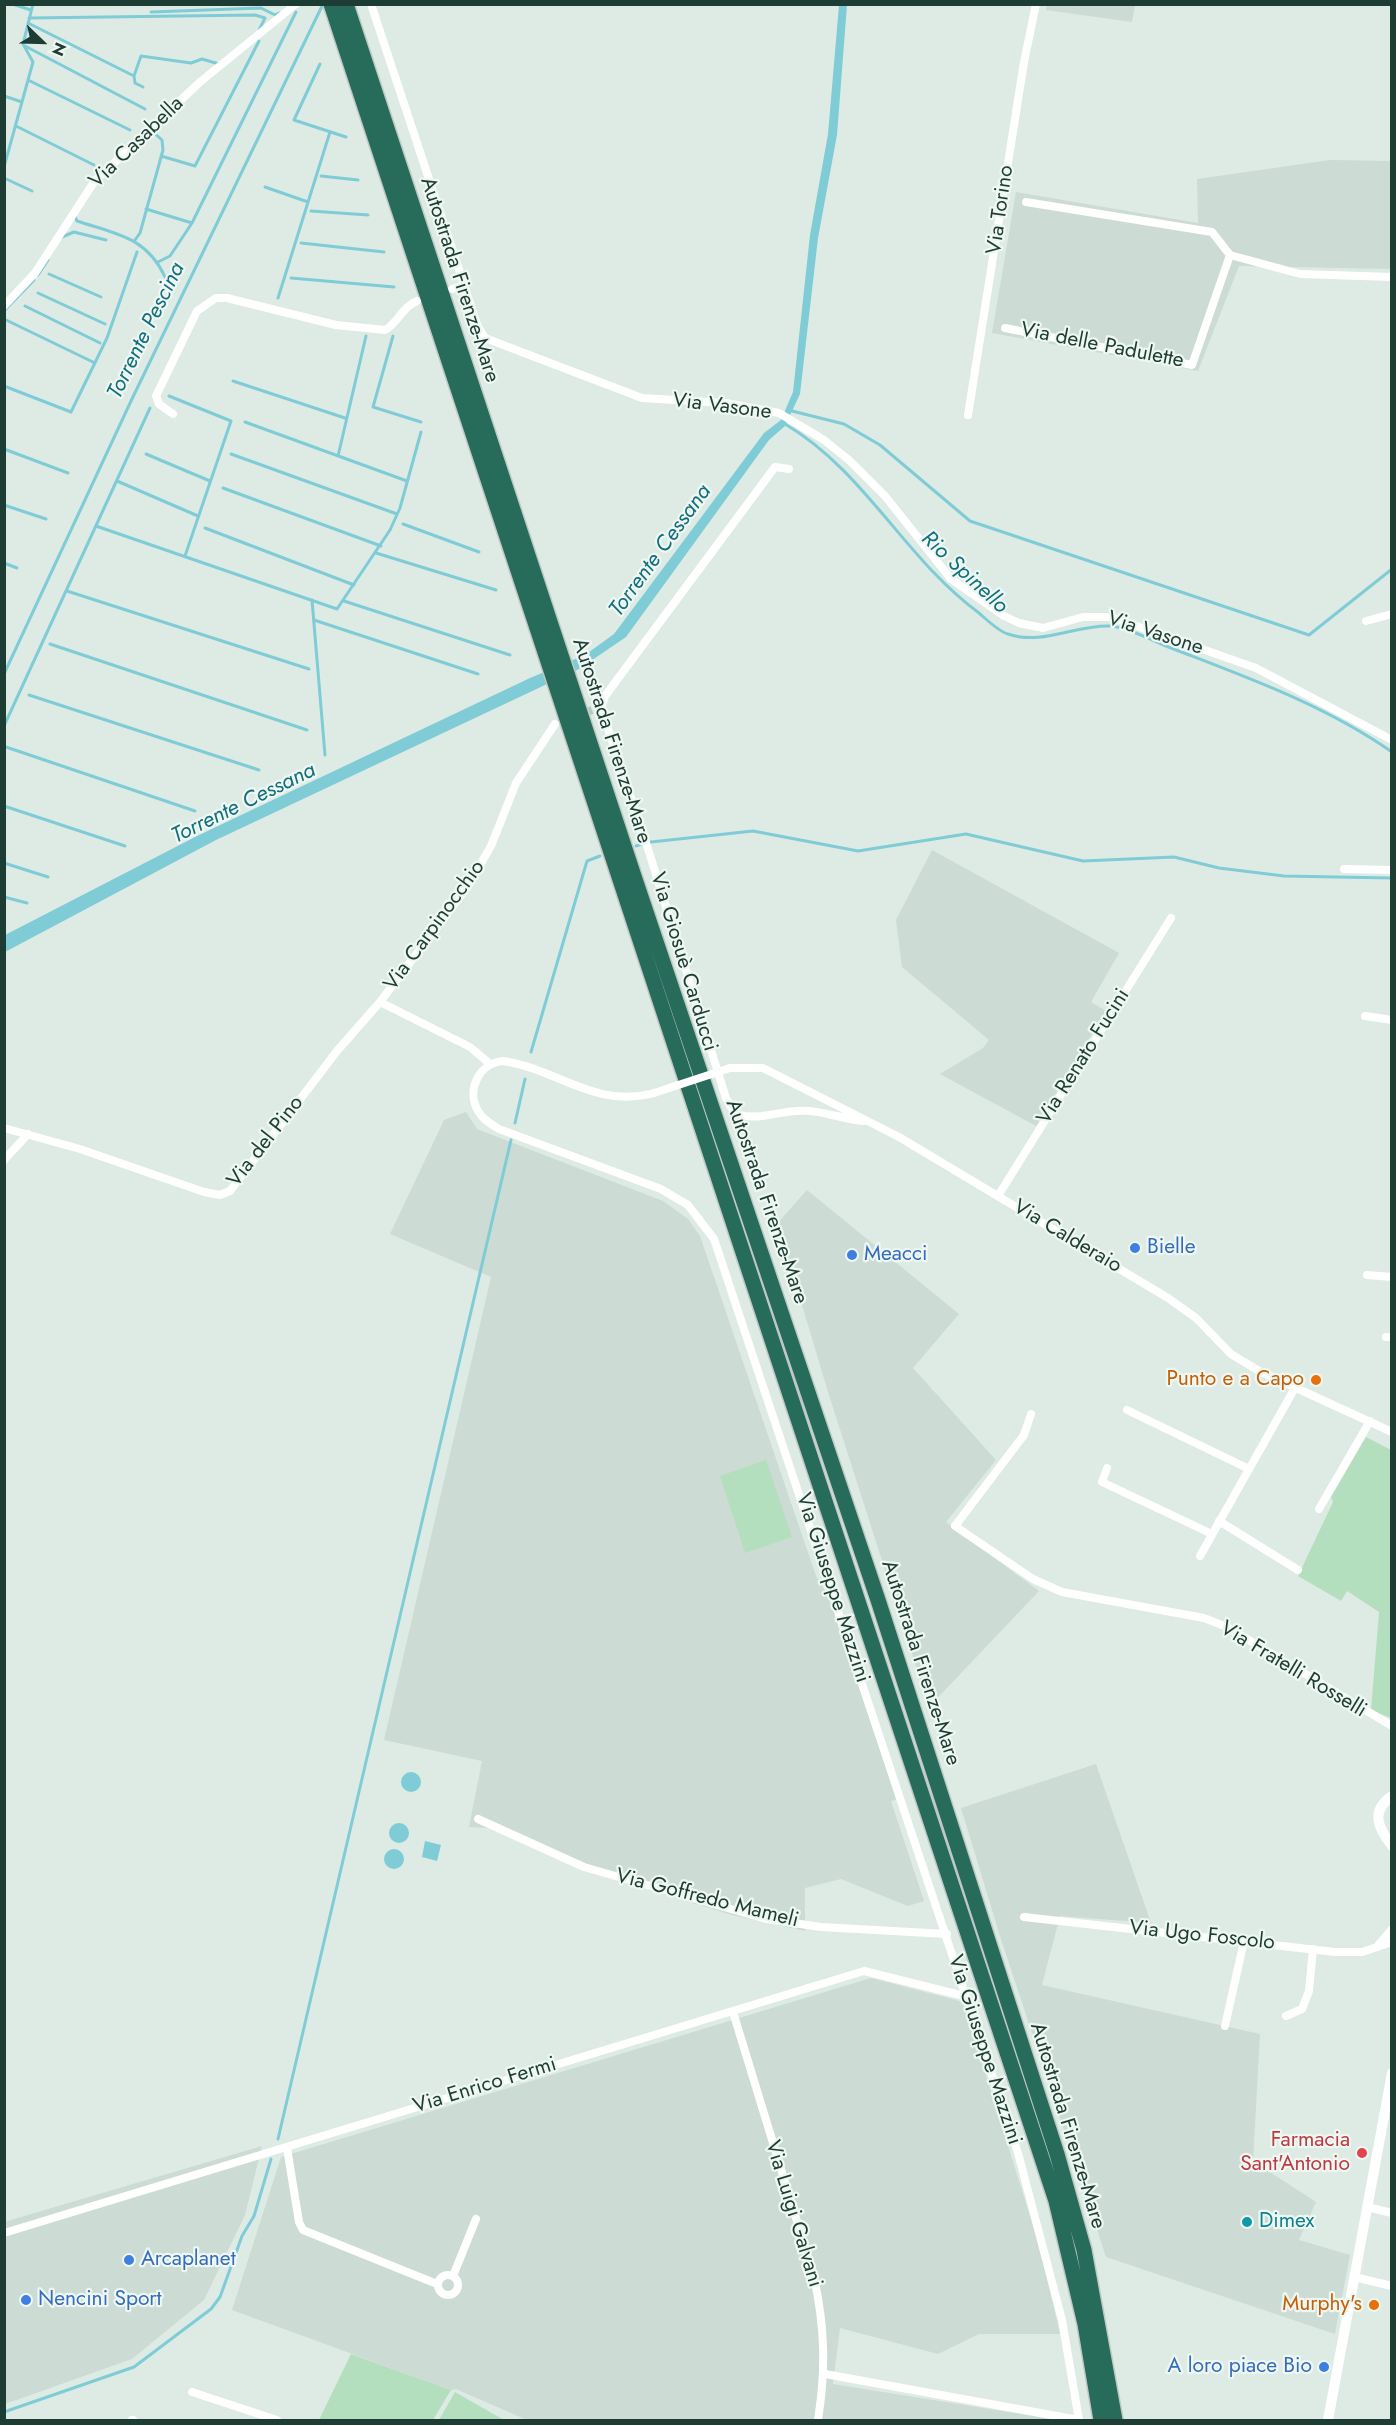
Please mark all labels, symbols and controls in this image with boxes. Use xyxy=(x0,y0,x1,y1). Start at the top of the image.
north arrow xyxy=(12,12,72,72)
text: N xyxy=(46,39,72,60)
street label: Via Casabella xyxy=(85,92,189,194)
street label: Via Torino xyxy=(982,164,1020,256)
street label: Autostrada Firenze-Mare xyxy=(414,174,504,386)
water label: Torrente Pescina xyxy=(103,259,191,403)
street label: Via delle Padulette xyxy=(1018,318,1186,374)
street label: Via Vasone xyxy=(671,388,773,426)
water label: Torrente Cessana xyxy=(604,480,718,622)
water label: Rio Spinello xyxy=(915,526,1013,620)
street label: Via Vasone xyxy=(1104,607,1206,661)
street label: Autostrada Firenze-Mare xyxy=(566,635,656,847)
water label: Torrente Cessana xyxy=(168,758,320,850)
street label: Via Carpinocchio xyxy=(379,856,491,996)
street label: Via Giosuè Carducci xyxy=(644,870,722,1054)
street label: Via Renato Fucini xyxy=(1032,984,1136,1130)
street label: Via del Pino xyxy=(222,1091,310,1193)
street label: Autostrada Firenze-Mare xyxy=(719,1097,813,1307)
street label: Via Calderaio xyxy=(1008,1195,1126,1279)
place label: Bielle xyxy=(1147,1235,1195,1261)
marker: Bielle xyxy=(1128,1241,1142,1255)
place label: Meacci xyxy=(864,1242,927,1268)
marker: Meacci xyxy=(845,1248,859,1262)
place label: Punto e a Capo xyxy=(1167,1367,1304,1393)
marker: Punto e a Capo xyxy=(1309,1373,1323,1387)
street label: Via Giuseppe Mazzini xyxy=(789,1490,875,1686)
street label: Autostrada Firenze-Mare xyxy=(875,1557,965,1769)
street label: Via Fratelli Rosselli xyxy=(1215,1616,1371,1724)
street label: Via Goffredo Mameli xyxy=(613,1864,801,1934)
street label: Via Ugo Foscolo xyxy=(1128,1916,1276,1956)
street label: Via Giuseppe Mazzini xyxy=(941,1952,1027,2148)
street label: Autostrada Firenze-Mare xyxy=(1024,2020,1110,2232)
street label: Via Enrico Fermi xyxy=(410,2052,560,2120)
place label: Farmacia Sant'Antonio xyxy=(1240,2128,1350,2178)
street label: Via Luigi Galvani xyxy=(759,2138,827,2290)
marker: Farmacia Sant'Antonio xyxy=(1355,2146,1369,2160)
place label: Dimex xyxy=(1259,2209,1314,2235)
marker: Dimex xyxy=(1240,2215,1254,2229)
place label: Arcaplanet xyxy=(141,2247,236,2273)
marker: Arcaplanet xyxy=(122,2253,136,2267)
place label: Nencini Sport xyxy=(38,2287,162,2313)
place label: Murphy's xyxy=(1282,2292,1362,2318)
marker: Nencini Sport xyxy=(19,2293,33,2307)
marker: Murphy's xyxy=(1367,2298,1381,2312)
place label: A loro piace Bio xyxy=(1168,2354,1312,2380)
marker: A loro piace Bio xyxy=(1317,2360,1331,2374)

